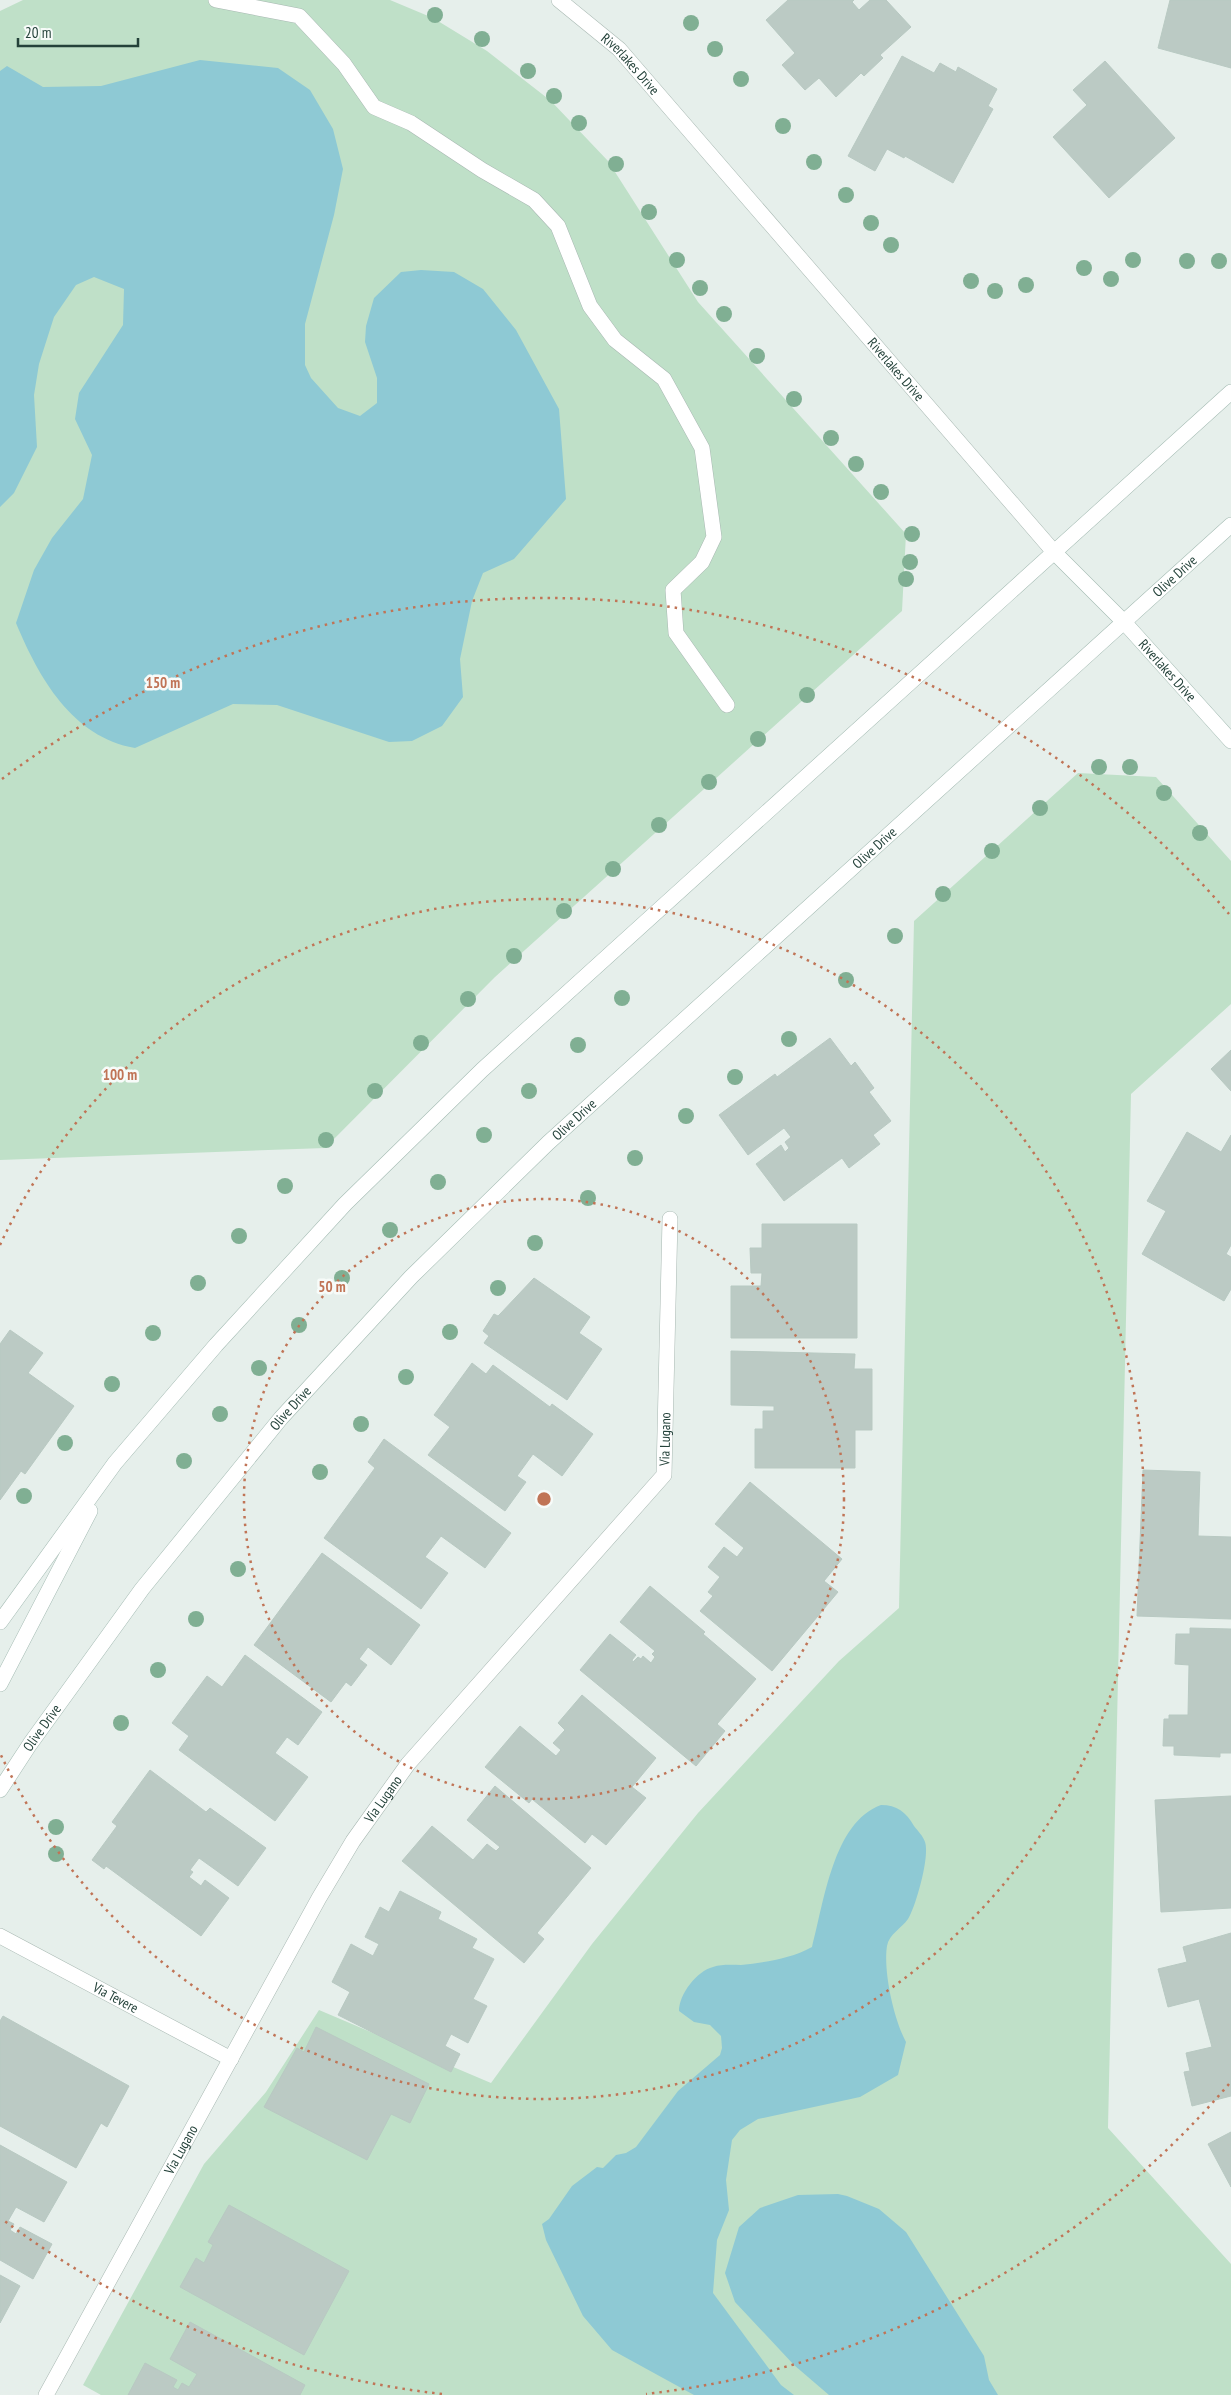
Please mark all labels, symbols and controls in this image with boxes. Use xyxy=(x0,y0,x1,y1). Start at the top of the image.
scale bar xyxy=(18,15,138,47)
text: 20 m xyxy=(25,23,51,42)
street label: Riverlakes Drive xyxy=(597,29,664,99)
street label: Riverlakes Drive xyxy=(864,334,929,405)
street label: Olive Drive xyxy=(1149,551,1201,601)
street label: Riverlakes Drive xyxy=(1135,635,1200,706)
text: 150 m xyxy=(146,673,180,692)
street label: Olive Drive xyxy=(848,823,900,872)
text: 100 m xyxy=(103,1065,137,1084)
street label: Olive Drive xyxy=(548,1095,600,1144)
text: 50 m xyxy=(318,1277,346,1296)
street label: Olive Drive xyxy=(266,1382,315,1434)
street label: Via Lugano xyxy=(655,1412,674,1467)
centre of rings xyxy=(535,1490,553,1508)
street label: Olive Drive xyxy=(19,1701,65,1755)
street label: Via Lugano xyxy=(359,1772,406,1827)
street label: Via Tevere xyxy=(89,1978,142,2017)
street label: Via Lugano xyxy=(160,2122,202,2178)

